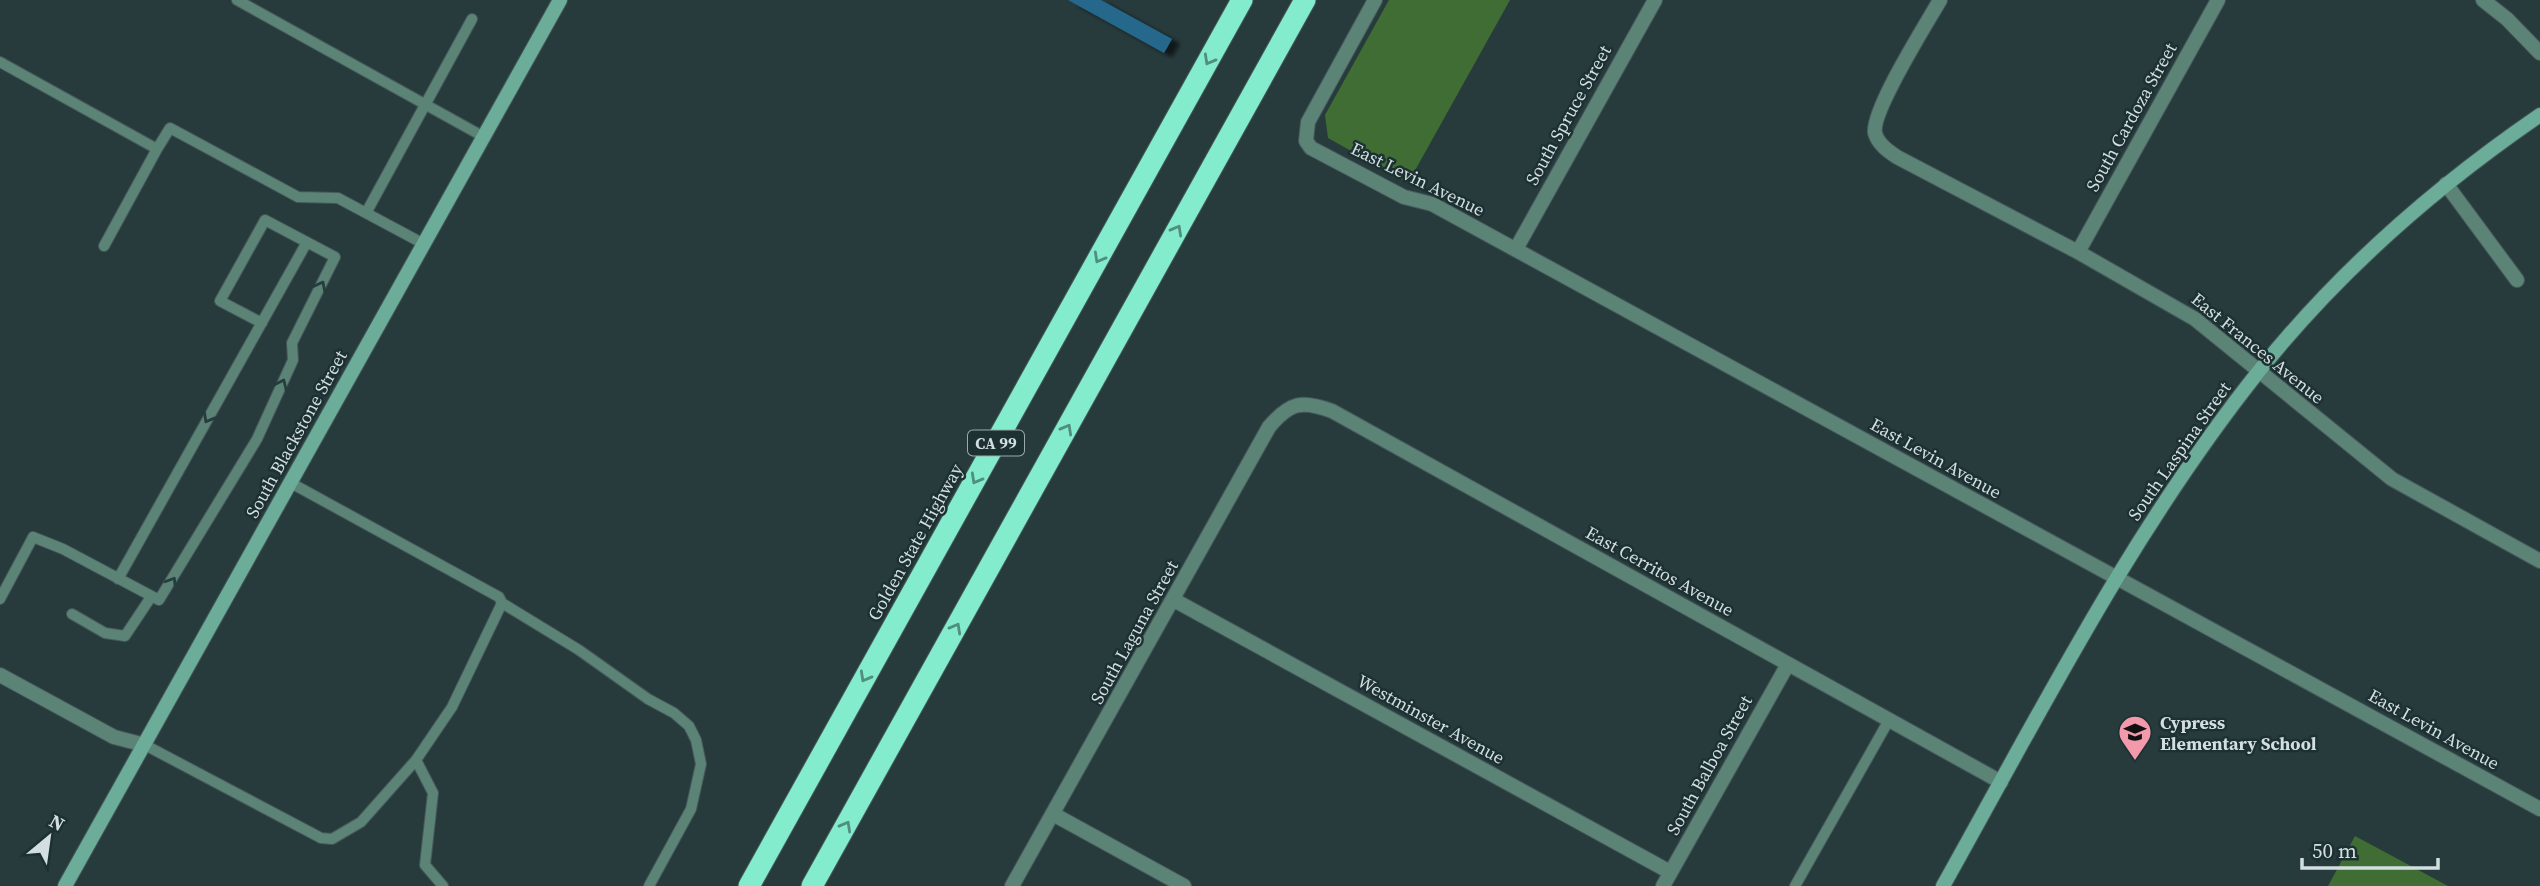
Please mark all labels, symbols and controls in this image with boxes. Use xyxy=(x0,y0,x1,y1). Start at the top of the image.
street label: South Cardoza Street xyxy=(2080,38,2182,196)
street label: South Spruce Street xyxy=(1519,40,1617,189)
one-way arrow xyxy=(1204,52,1217,65)
street label: East Levin Avenue xyxy=(1347,136,1489,222)
one-way arrow xyxy=(1169,225,1182,237)
one-way arrow xyxy=(1093,251,1107,264)
one-way arrow xyxy=(313,280,327,293)
street label: East Frances Avenue xyxy=(2186,287,2330,409)
street label: South Blackstone Street xyxy=(239,345,353,522)
street label: South Laspina Street xyxy=(2122,376,2236,526)
one-way arrow xyxy=(274,379,288,391)
one-way arrow xyxy=(203,411,216,424)
street label: East Levin Avenue xyxy=(1866,412,2006,504)
one-way arrow xyxy=(1059,423,1072,436)
road number: CA 99 xyxy=(968,430,1024,456)
street label: Golden State Highway xyxy=(861,458,969,625)
one-way arrow xyxy=(971,471,984,484)
street label: East Cerritos Avenue xyxy=(1581,520,1739,622)
street label: South Laguna Street xyxy=(1084,556,1184,708)
one-way arrow xyxy=(163,577,176,590)
one-way arrow xyxy=(948,622,961,635)
street label: Westminster Avenue xyxy=(1353,668,1509,770)
one-way arrow xyxy=(860,670,873,683)
street label: East Levin Avenue xyxy=(2364,683,2504,775)
street label: South Balboa Street xyxy=(1660,690,1758,839)
place label: Cypress Elementary School xyxy=(2160,710,2317,756)
school or university icon: Cypress Elementary School xyxy=(2116,713,2154,762)
north arrow xyxy=(14,802,84,872)
text: N xyxy=(45,807,70,837)
one-way arrow xyxy=(838,821,851,834)
scale bar xyxy=(2302,826,2438,870)
text: 50 m xyxy=(2312,836,2357,865)

